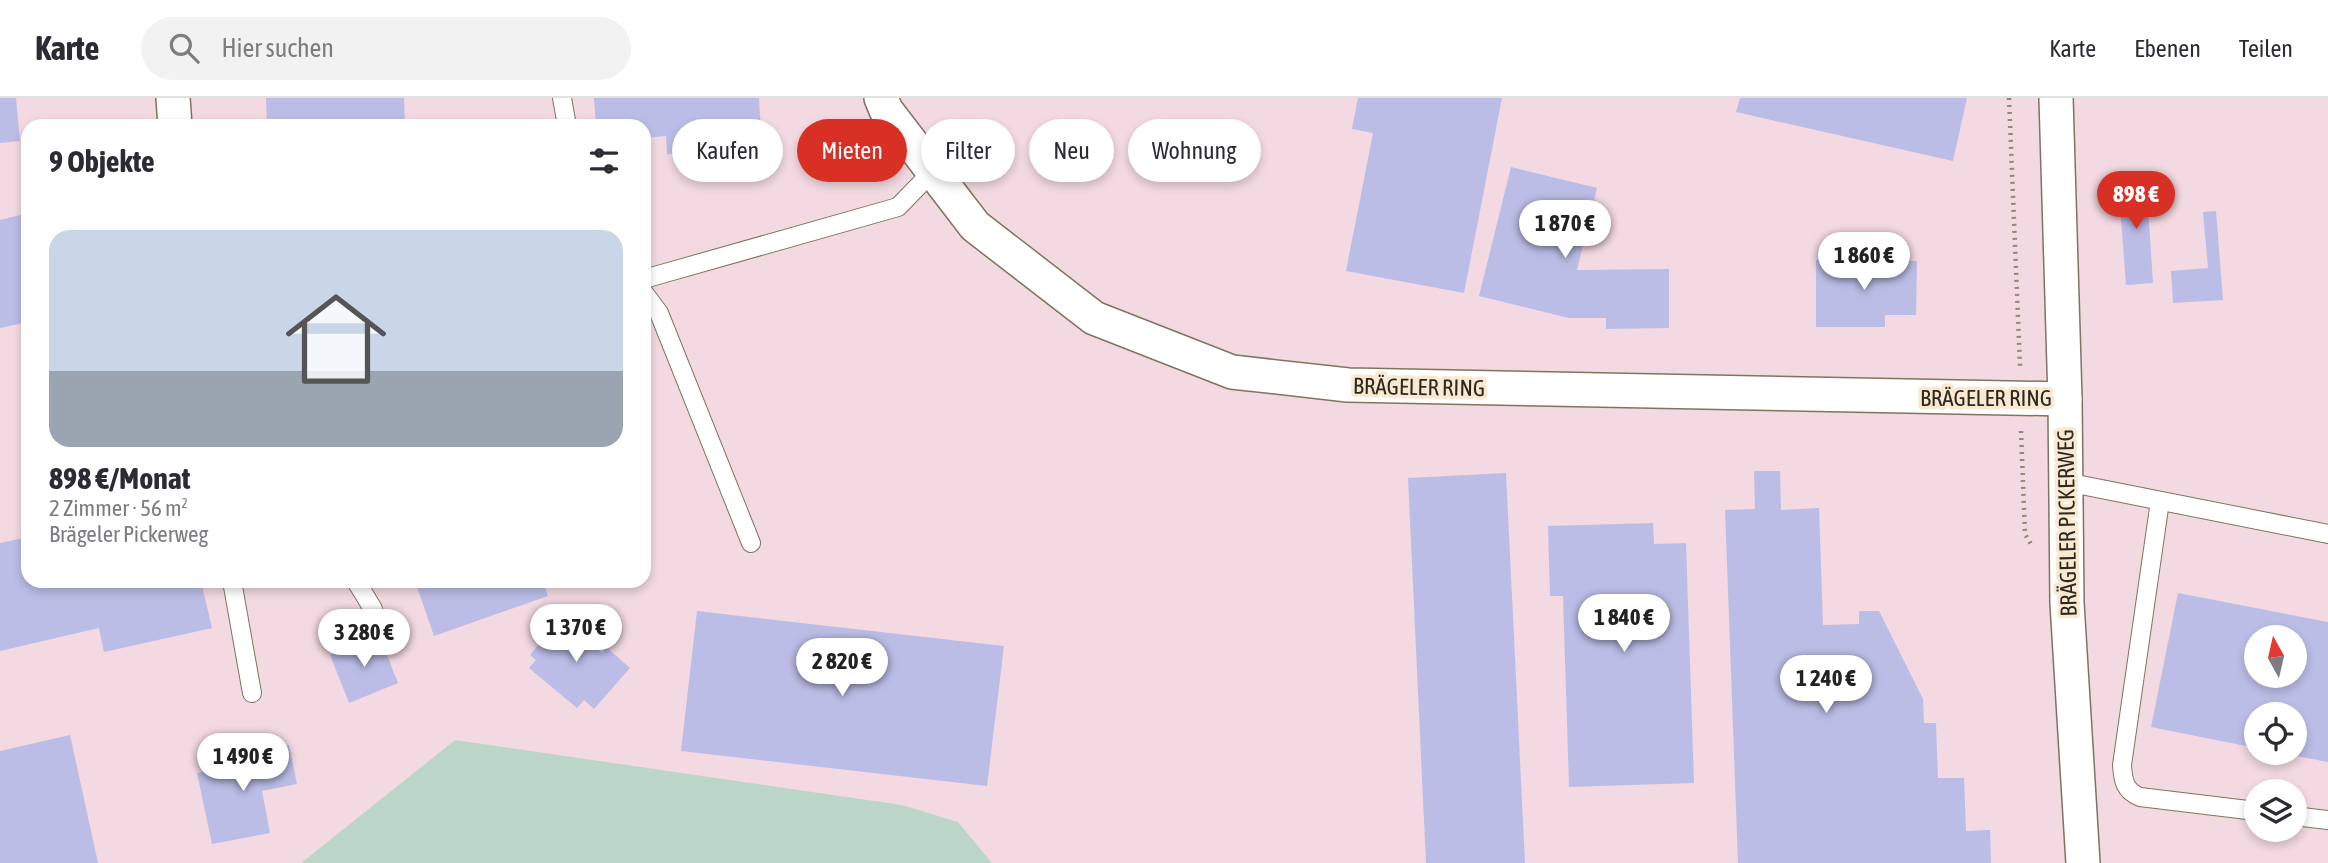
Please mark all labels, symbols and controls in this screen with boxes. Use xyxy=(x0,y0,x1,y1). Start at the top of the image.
search box xyxy=(141,17,631,80)
text: Karte xyxy=(35,29,99,67)
icon: search xyxy=(165,29,203,67)
text: Hier suchen xyxy=(221,33,334,63)
text: Karte xyxy=(2049,35,2096,62)
text: Ebenen xyxy=(2134,35,2201,62)
text: Teilen xyxy=(2239,35,2293,62)
chip: Kaufen xyxy=(672,119,783,182)
chip: Mieten xyxy=(797,119,907,182)
chip: Filter xyxy=(921,119,1015,182)
chip: Neu xyxy=(1029,119,1114,182)
chip: Wohnung xyxy=(1128,119,1261,182)
icon: filters xyxy=(585,142,623,180)
text: 9 Objekte xyxy=(49,144,155,178)
pin: 898 € xyxy=(2087,172,2185,231)
text: 898 € xyxy=(2113,181,2159,207)
pin: 1 870 € xyxy=(1500,200,1630,260)
text: 1 870 € xyxy=(1535,210,1595,236)
pin: 1 860 € xyxy=(1799,232,1929,292)
text: 1 860 € xyxy=(1834,242,1894,268)
icon: home xyxy=(273,276,399,402)
street label: BRÄGELER RING xyxy=(1353,373,1485,401)
street label: BRÄGELER RING xyxy=(1920,385,2052,411)
street label: BRÄGELER PICKERWEG xyxy=(2052,429,2082,617)
text: 898 €/Monat xyxy=(49,461,190,495)
text: 2 Zimmer · 56 m² xyxy=(49,495,188,521)
text: Brägeler Pickerweg xyxy=(49,521,208,547)
pin: 1 840 € xyxy=(1559,594,1689,654)
pin: 1 370 € xyxy=(511,604,641,664)
text: 1 840 € xyxy=(1594,604,1654,630)
pin: 3 280 € xyxy=(299,610,429,669)
text: 1 370 € xyxy=(546,614,606,640)
text: 3 280 € xyxy=(334,619,394,645)
north arrow xyxy=(2244,625,2306,688)
map controls xyxy=(2244,625,2307,842)
pin: 2 820 € xyxy=(777,638,907,698)
text: 2 820 € xyxy=(812,648,872,674)
pin: 1 240 € xyxy=(1761,656,1891,715)
text: 1 240 € xyxy=(1796,665,1856,691)
button: locate xyxy=(2244,702,2307,765)
pin: 1 490 € xyxy=(178,734,308,793)
text: 1 490 € xyxy=(213,743,273,769)
button: layers xyxy=(2244,779,2307,842)

